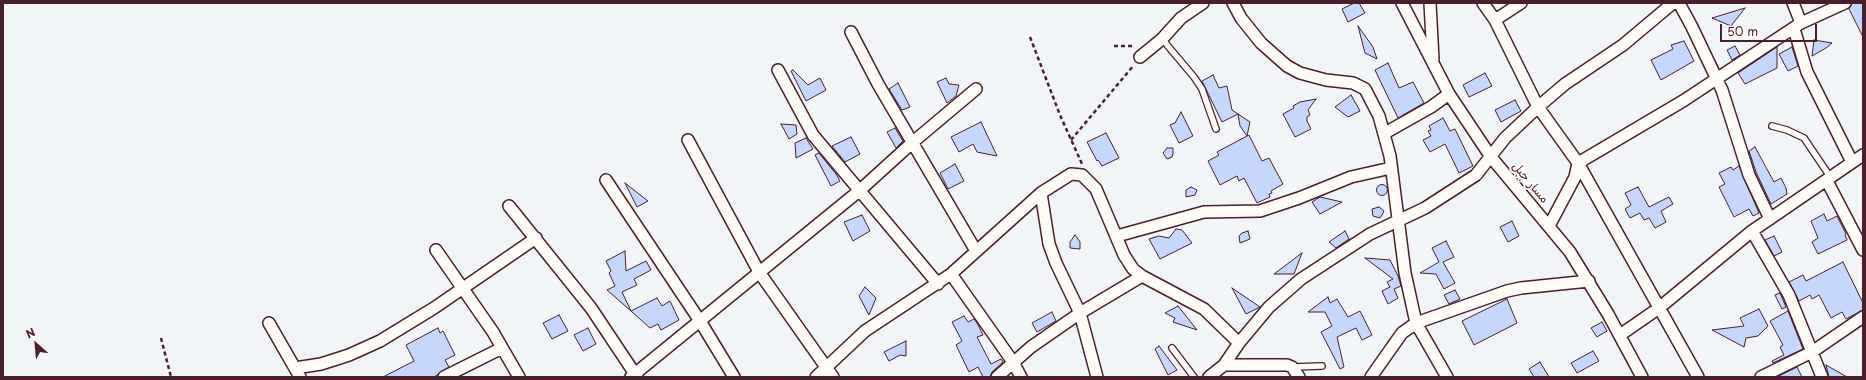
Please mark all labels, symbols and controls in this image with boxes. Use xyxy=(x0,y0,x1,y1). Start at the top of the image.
scale bar xyxy=(1722,16,1819,42)
text: 50 m xyxy=(1727,22,1758,40)
street label: مسار جبل xyxy=(1509,159,1551,207)
text: N xyxy=(23,323,38,342)
north arrow xyxy=(16,324,56,364)

